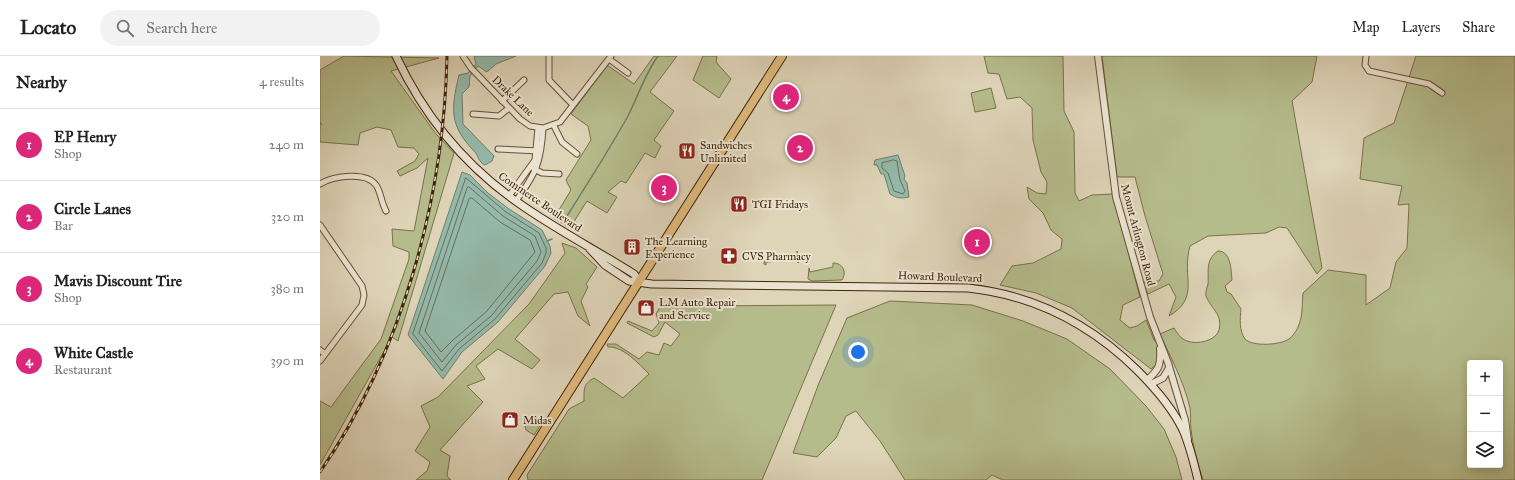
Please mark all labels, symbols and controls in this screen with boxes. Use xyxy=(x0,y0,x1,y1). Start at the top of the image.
search box xyxy=(100,10,380,46)
text: Locato xyxy=(20,16,76,39)
icon: search xyxy=(114,17,136,39)
text: Search here xyxy=(146,19,217,37)
text: Map xyxy=(1352,19,1380,36)
text: Layers xyxy=(1402,19,1440,36)
text: Share xyxy=(1462,19,1495,36)
text: Nearby xyxy=(16,72,67,93)
street label: Drake Lane xyxy=(490,73,537,119)
text: 4 results xyxy=(259,74,304,90)
pin: 4 xyxy=(773,82,799,112)
text: EP Henry xyxy=(54,128,116,146)
pin: 2 xyxy=(787,133,813,163)
text: 1 xyxy=(26,137,32,153)
text: 240 m xyxy=(269,137,304,153)
place label: Sandwiches Unlimited xyxy=(700,139,752,165)
restaurant icon: Sandwiches Unlimited xyxy=(677,141,697,161)
text: Shop xyxy=(54,146,82,162)
street label: Commerce Boulevard xyxy=(496,169,584,235)
pin: 3 xyxy=(651,173,677,203)
street label: Mount Arlington Road xyxy=(1118,183,1158,288)
restaurant icon: TGI Fridays xyxy=(729,194,749,214)
place label: TGI Fridays xyxy=(752,198,808,211)
text: Circle Lanes xyxy=(54,200,131,218)
text: 2 xyxy=(26,209,32,225)
text: 320 m xyxy=(271,209,304,225)
text: Bar xyxy=(54,218,73,234)
pin: 1 xyxy=(964,227,990,257)
place label: The Learning Experience xyxy=(645,235,708,261)
building icon: The Learning Experience xyxy=(622,237,642,257)
pharmacy icon: CVS Pharmacy xyxy=(719,246,739,266)
place label: CVS Pharmacy xyxy=(742,250,812,263)
street label: Howard Boulevard xyxy=(898,269,983,285)
text: Mavis Discount Tire xyxy=(54,272,182,290)
text: 3 xyxy=(26,281,32,297)
text: 380 m xyxy=(271,281,304,297)
text: Shop xyxy=(54,290,82,306)
place label: LM Auto Repair and Service xyxy=(659,296,736,322)
shop icon: LM Auto Repair and Service xyxy=(636,298,656,318)
your location xyxy=(848,342,868,362)
text: White Castle xyxy=(54,344,133,362)
text: 4 xyxy=(25,353,33,369)
text: 390 m xyxy=(271,353,304,369)
map controls xyxy=(1467,360,1503,468)
button: + xyxy=(1467,360,1503,396)
text: Restaurant xyxy=(54,362,112,378)
button: − xyxy=(1467,396,1503,432)
shop icon: Midas xyxy=(500,410,520,430)
place label: Midas xyxy=(523,414,552,427)
button: layers xyxy=(1467,432,1503,468)

